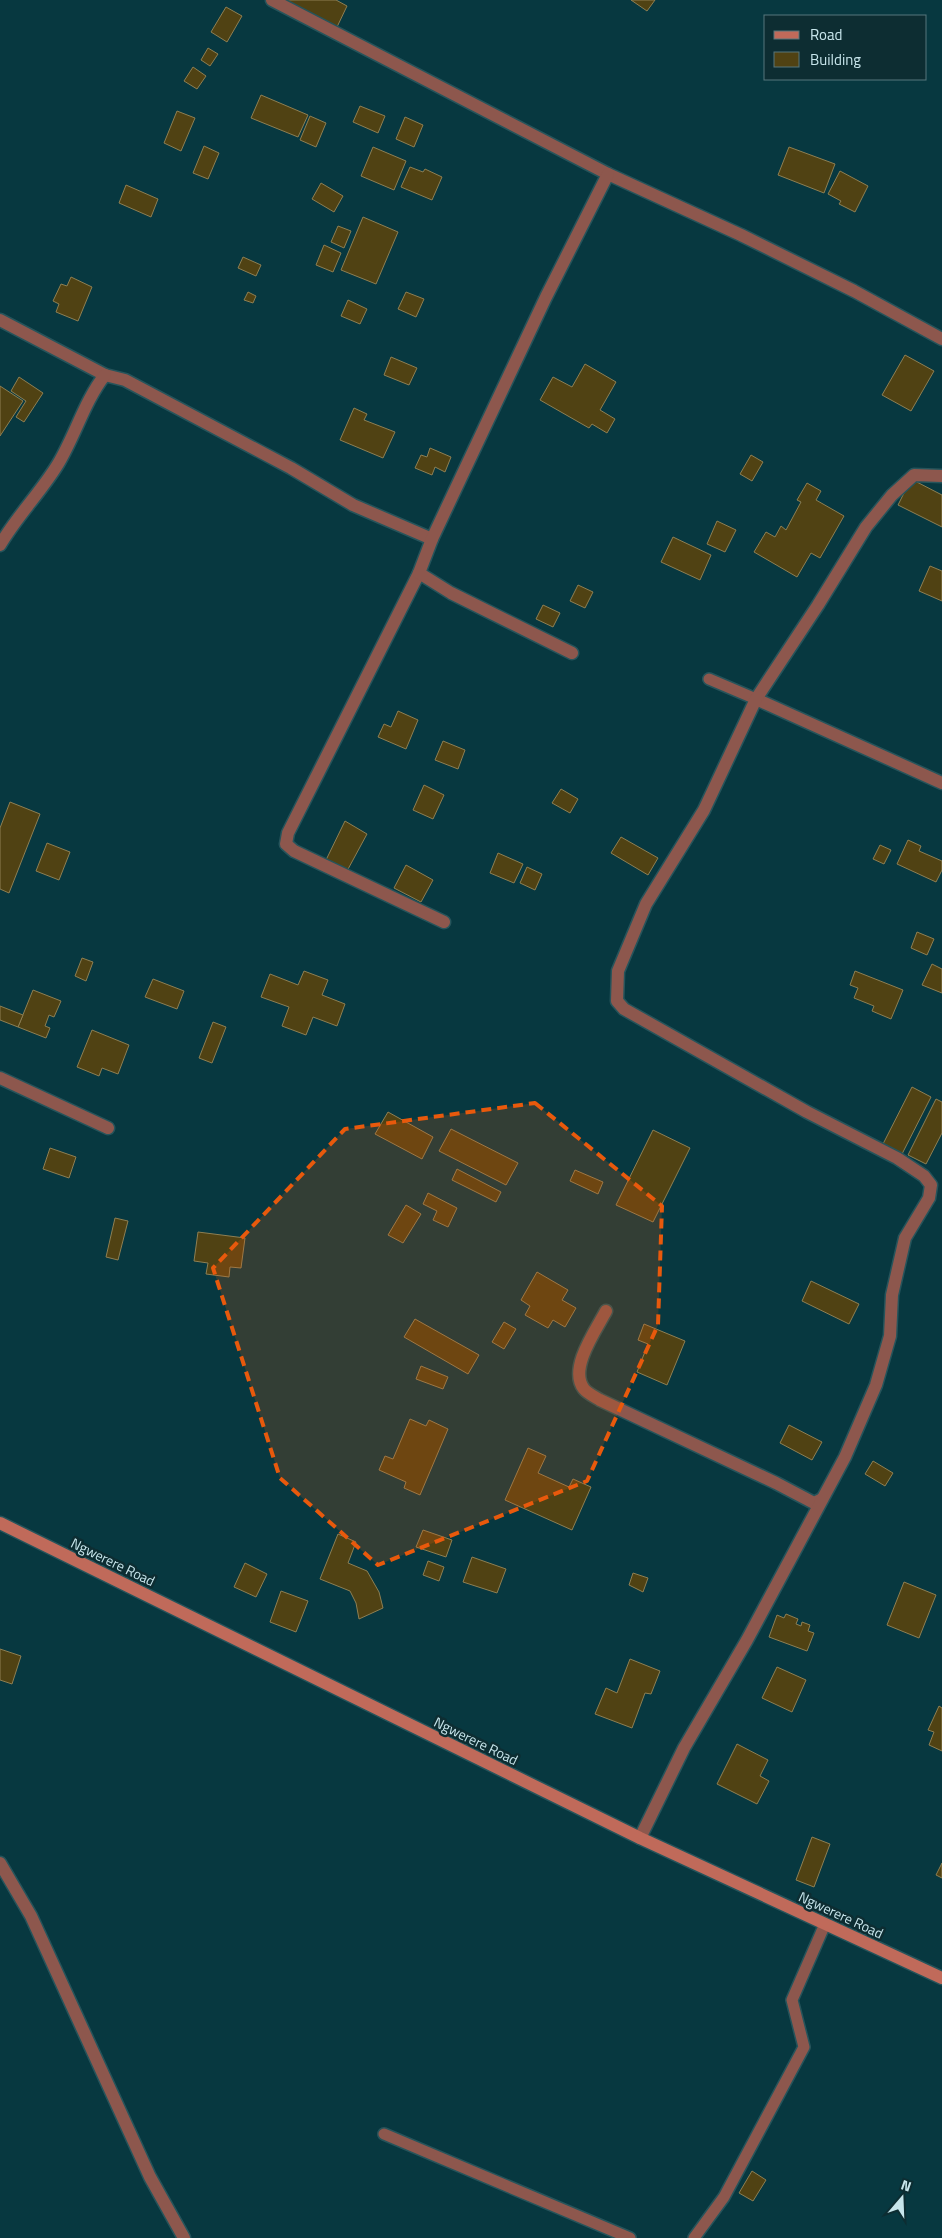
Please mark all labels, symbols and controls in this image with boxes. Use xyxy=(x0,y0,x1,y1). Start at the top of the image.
legend xyxy=(764,15,927,80)
text: Road xyxy=(810,23,842,46)
text: Building xyxy=(810,48,861,71)
street label: Ngwerere Road xyxy=(68,1532,159,1591)
street label: Ngwerere Road xyxy=(431,1711,522,1770)
street label: Ngwerere Road xyxy=(795,1886,887,1943)
north arrow xyxy=(877,2173,927,2223)
text: N xyxy=(898,2174,914,2197)

